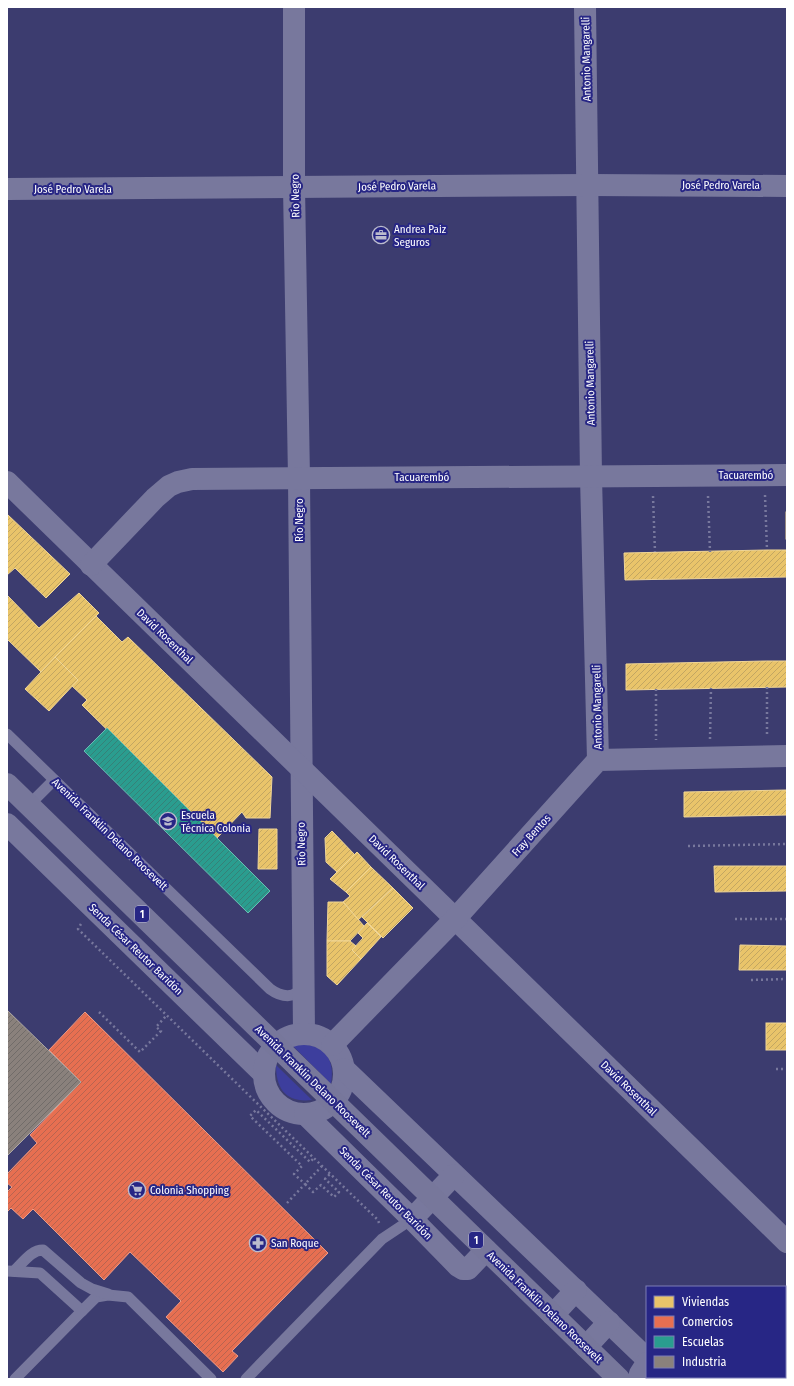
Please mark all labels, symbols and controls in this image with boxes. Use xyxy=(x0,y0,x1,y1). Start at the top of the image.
street label: Antonio Mangarelli xyxy=(579,16,594,101)
street label: Río Negro xyxy=(289,174,302,218)
street label: José Pedro Varela xyxy=(358,179,436,194)
street label: José Pedro Varela xyxy=(682,179,760,192)
street label: José Pedro Varela xyxy=(34,183,112,196)
place label: Andrea Paiz Seguros xyxy=(394,223,447,249)
office icon: Andrea Paiz Seguros xyxy=(371,225,391,245)
street label: Antonio Mangarelli xyxy=(583,340,598,425)
street label: Tacuarembó xyxy=(719,469,774,482)
street label: Tacuarembó xyxy=(395,471,450,484)
street label: Río Negro xyxy=(293,498,306,542)
street label: David Rosenthal xyxy=(134,606,195,666)
street label: Antonio Mangarelli xyxy=(590,664,605,749)
street label: Avenida Franklin Delano Roosevelt xyxy=(49,776,170,893)
place label: Escuela Técnica Colonia xyxy=(181,809,251,835)
school or university icon: Escuela Técnica Colonia xyxy=(158,811,178,831)
street label: Fray Bentos xyxy=(509,812,554,859)
street label: Río Negro xyxy=(295,822,308,866)
street label: David Rosenthal xyxy=(366,832,427,892)
street label: Senda César Reutor Baridón xyxy=(86,901,185,998)
road number: 1 xyxy=(135,906,149,922)
street label: Avenida Franklin Delano Roosevelt xyxy=(252,1023,373,1140)
street label: David Rosenthal xyxy=(598,1058,659,1118)
street label: Senda César Reutor Baridón xyxy=(337,1144,435,1242)
supermarket icon: Colonia Shopping xyxy=(127,1180,147,1200)
place label: Colonia Shopping xyxy=(150,1184,230,1197)
road number: 1 xyxy=(469,1232,483,1248)
pharmacy icon: San Roque xyxy=(248,1233,268,1253)
place label: San Roque xyxy=(271,1237,319,1250)
street label: Avenida Franklin Delano Roosevelt xyxy=(484,1249,605,1366)
legend xyxy=(646,1286,786,1378)
text: Viviendas xyxy=(682,1295,729,1309)
text: Comercios xyxy=(682,1315,733,1329)
text: Escuelas xyxy=(682,1335,724,1349)
text: Industria xyxy=(682,1355,726,1369)

